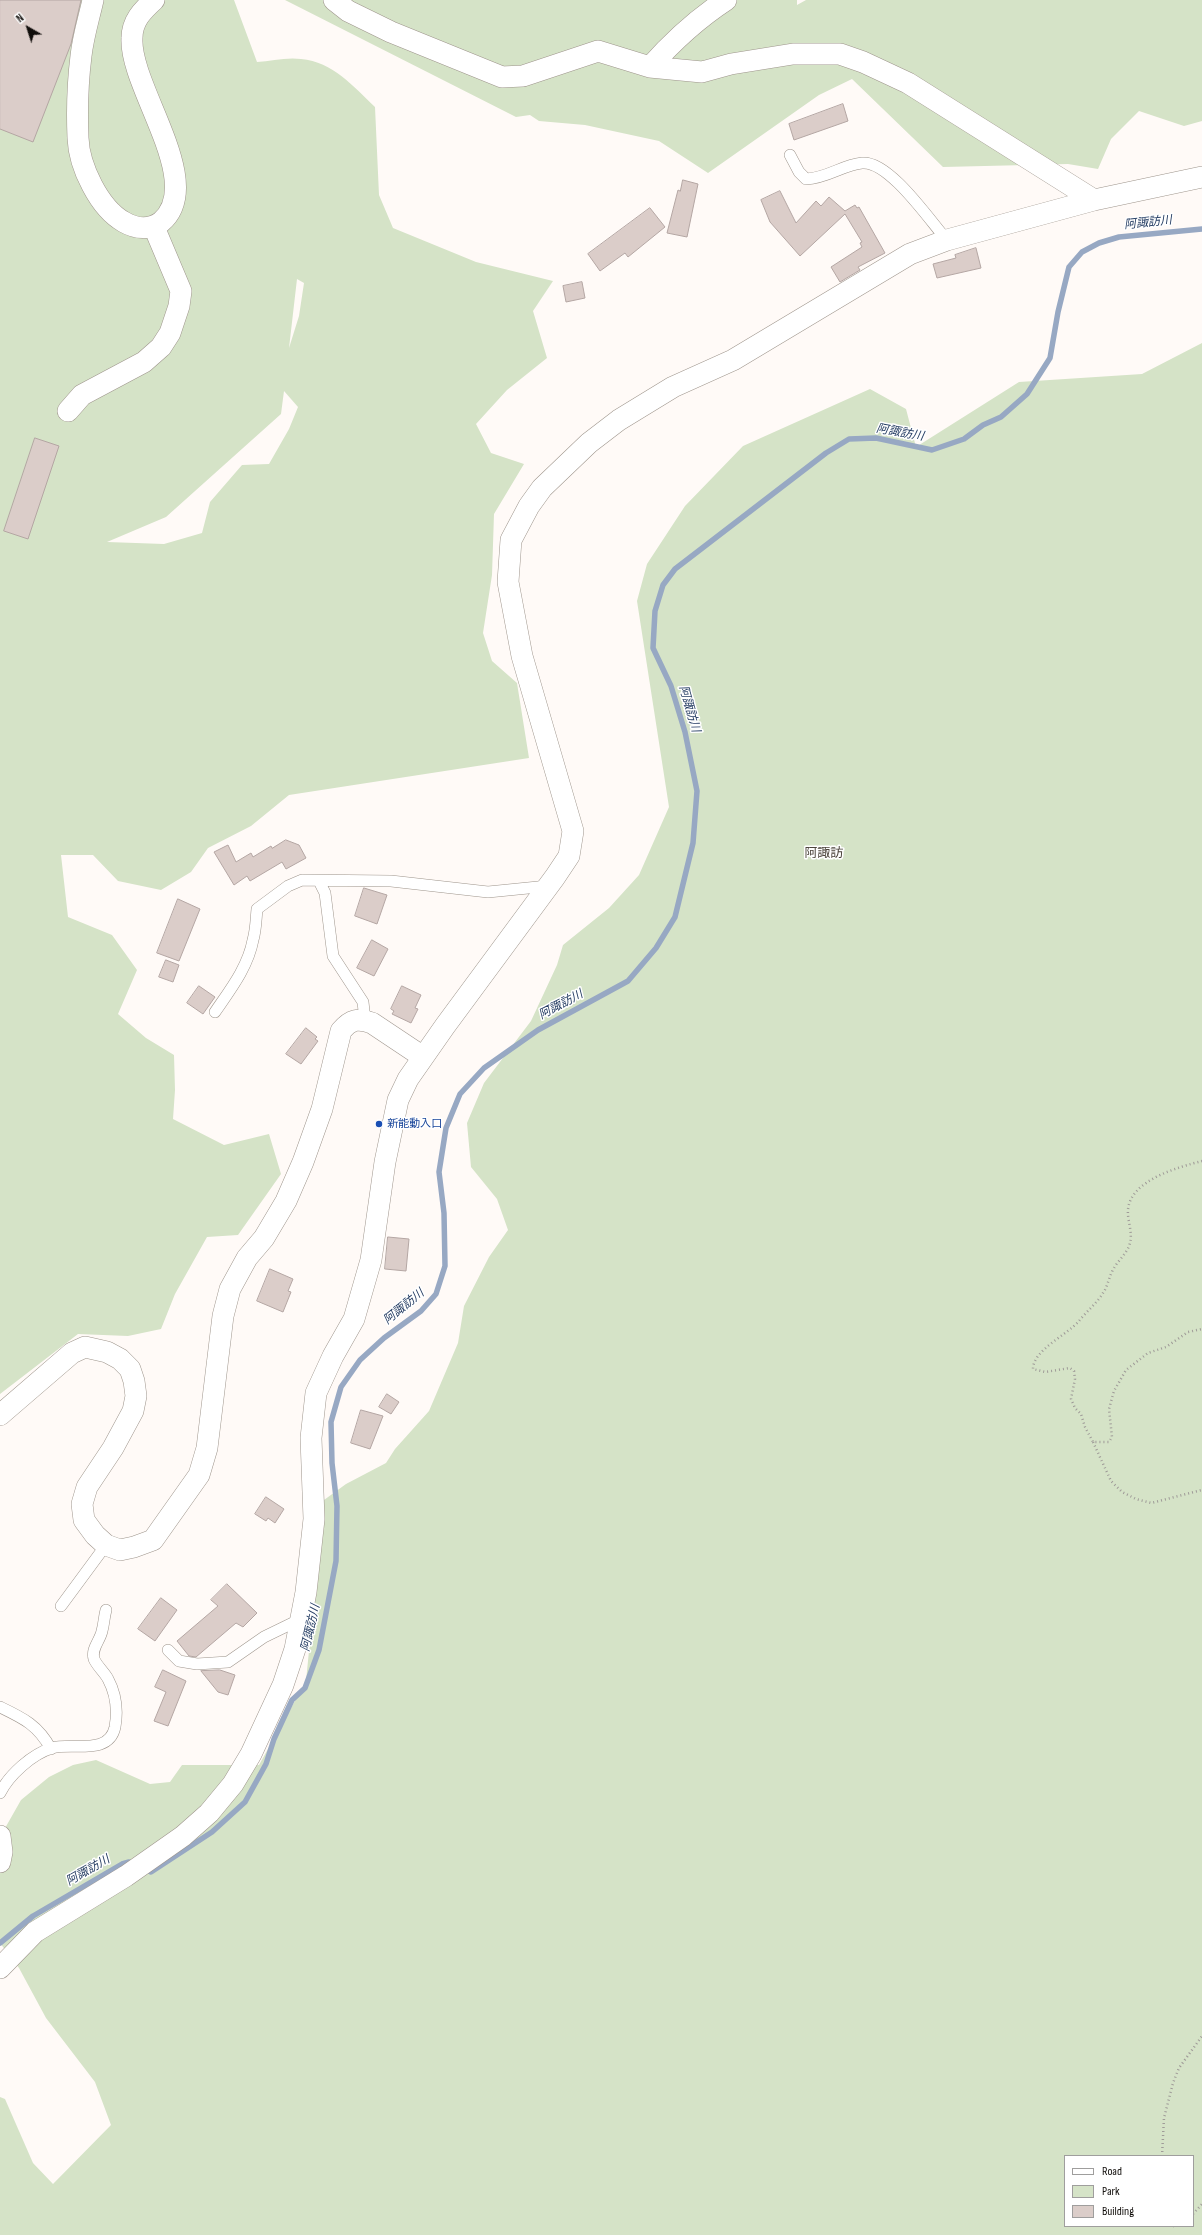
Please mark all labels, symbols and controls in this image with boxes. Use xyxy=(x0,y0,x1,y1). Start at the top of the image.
north arrow xyxy=(8,8,48,48)
text: N xyxy=(14,11,27,25)
water label: 阿諏訪川 xyxy=(1123,213,1173,233)
water label: 阿諏訪川 xyxy=(875,422,925,444)
water label: 阿諏訪川 xyxy=(675,684,703,734)
district label: 阿諏訪 xyxy=(805,846,843,862)
water label: 阿諏訪川 xyxy=(536,987,586,1023)
place label: 新能動入口 xyxy=(387,1117,442,1131)
marker: 新能動入口 xyxy=(374,1119,384,1129)
water label: 阿諏訪川 xyxy=(381,1286,427,1328)
water label: 阿諏訪川 xyxy=(299,1603,323,1653)
water label: 阿諏訪川 xyxy=(64,1853,112,1889)
legend xyxy=(1064,2155,1194,2227)
text: Road xyxy=(1102,2164,1122,2179)
text: Park xyxy=(1102,2184,1120,2199)
text: Building xyxy=(1102,2204,1134,2219)

